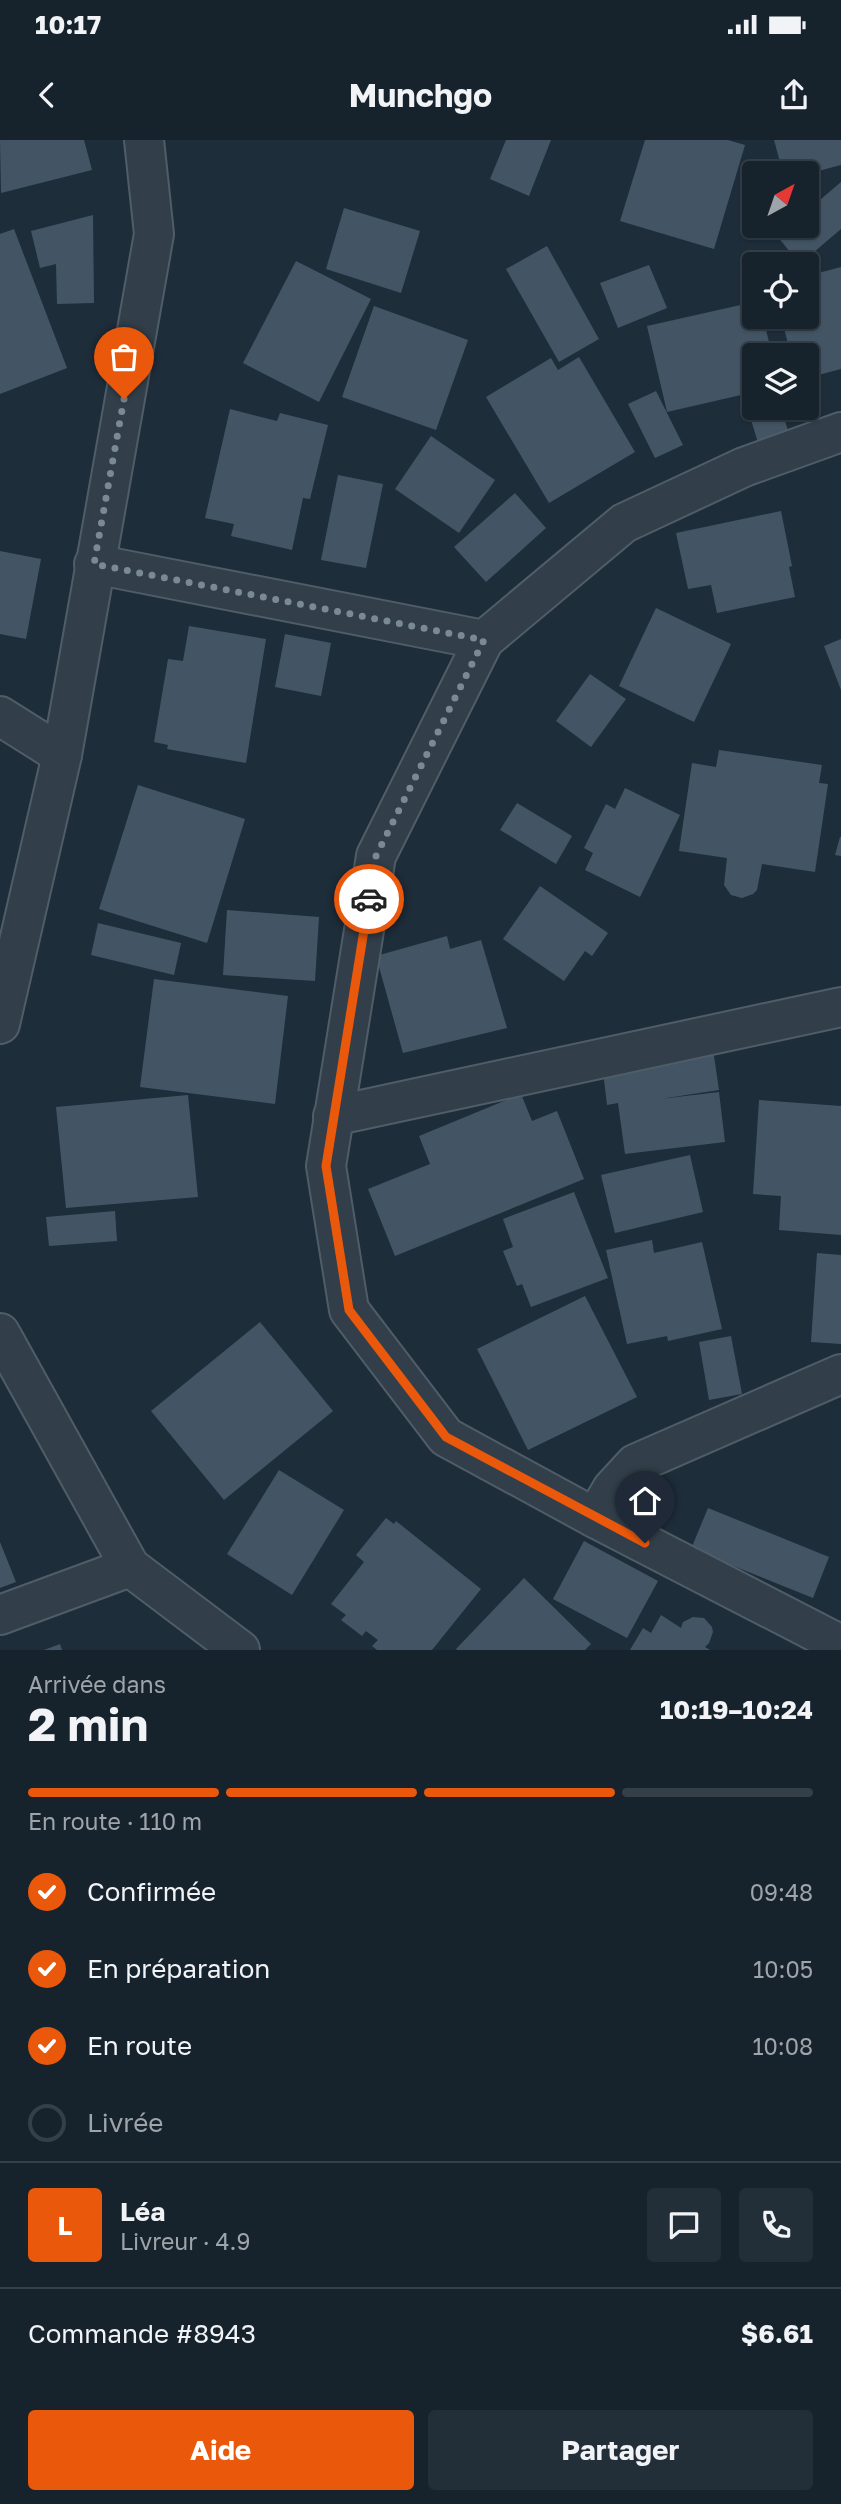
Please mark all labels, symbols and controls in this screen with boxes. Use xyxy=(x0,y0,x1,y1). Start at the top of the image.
text: 10:17 xyxy=(35,9,101,40)
icon: back xyxy=(28,76,66,114)
text: Munchgo xyxy=(349,76,492,114)
icon: share xyxy=(775,76,813,114)
north arrow xyxy=(742,161,819,238)
map controls xyxy=(742,161,819,420)
button: locate xyxy=(742,252,819,329)
pin xyxy=(94,327,154,399)
icon: bag xyxy=(105,338,143,376)
button: layers xyxy=(742,343,819,420)
courier xyxy=(334,864,404,934)
icon: car xyxy=(350,880,388,918)
pin xyxy=(615,1471,675,1543)
icon: home xyxy=(626,1482,664,1520)
text: Arrivée dans xyxy=(28,1670,166,1698)
text: 10:19–10:24 xyxy=(660,1694,813,1725)
text: 2 min xyxy=(28,1696,148,1751)
text: En route · 110 m xyxy=(28,1807,202,1835)
icon: check xyxy=(28,1873,66,1911)
text: Confirmée xyxy=(87,1876,216,1907)
text: 09:48 xyxy=(750,1878,813,1906)
icon: check xyxy=(28,1950,66,1988)
text: En préparation xyxy=(87,1953,270,1984)
text: 10:05 xyxy=(753,1955,813,1983)
icon: check xyxy=(28,2027,66,2065)
text: En route xyxy=(87,2030,192,2061)
text: 10:08 xyxy=(752,2032,813,2060)
text: Livrée xyxy=(87,2107,163,2138)
button: chat xyxy=(647,2188,721,2262)
button: phone xyxy=(739,2188,813,2262)
text: Léa xyxy=(120,2196,165,2227)
text: L xyxy=(58,2210,72,2241)
text: Livreur · 4.9 xyxy=(120,2227,250,2255)
text: Commande #8943 xyxy=(28,2318,256,2349)
text: $6.61 xyxy=(741,2318,813,2349)
button: Aide xyxy=(28,2410,414,2490)
button: Partager xyxy=(428,2410,813,2490)

